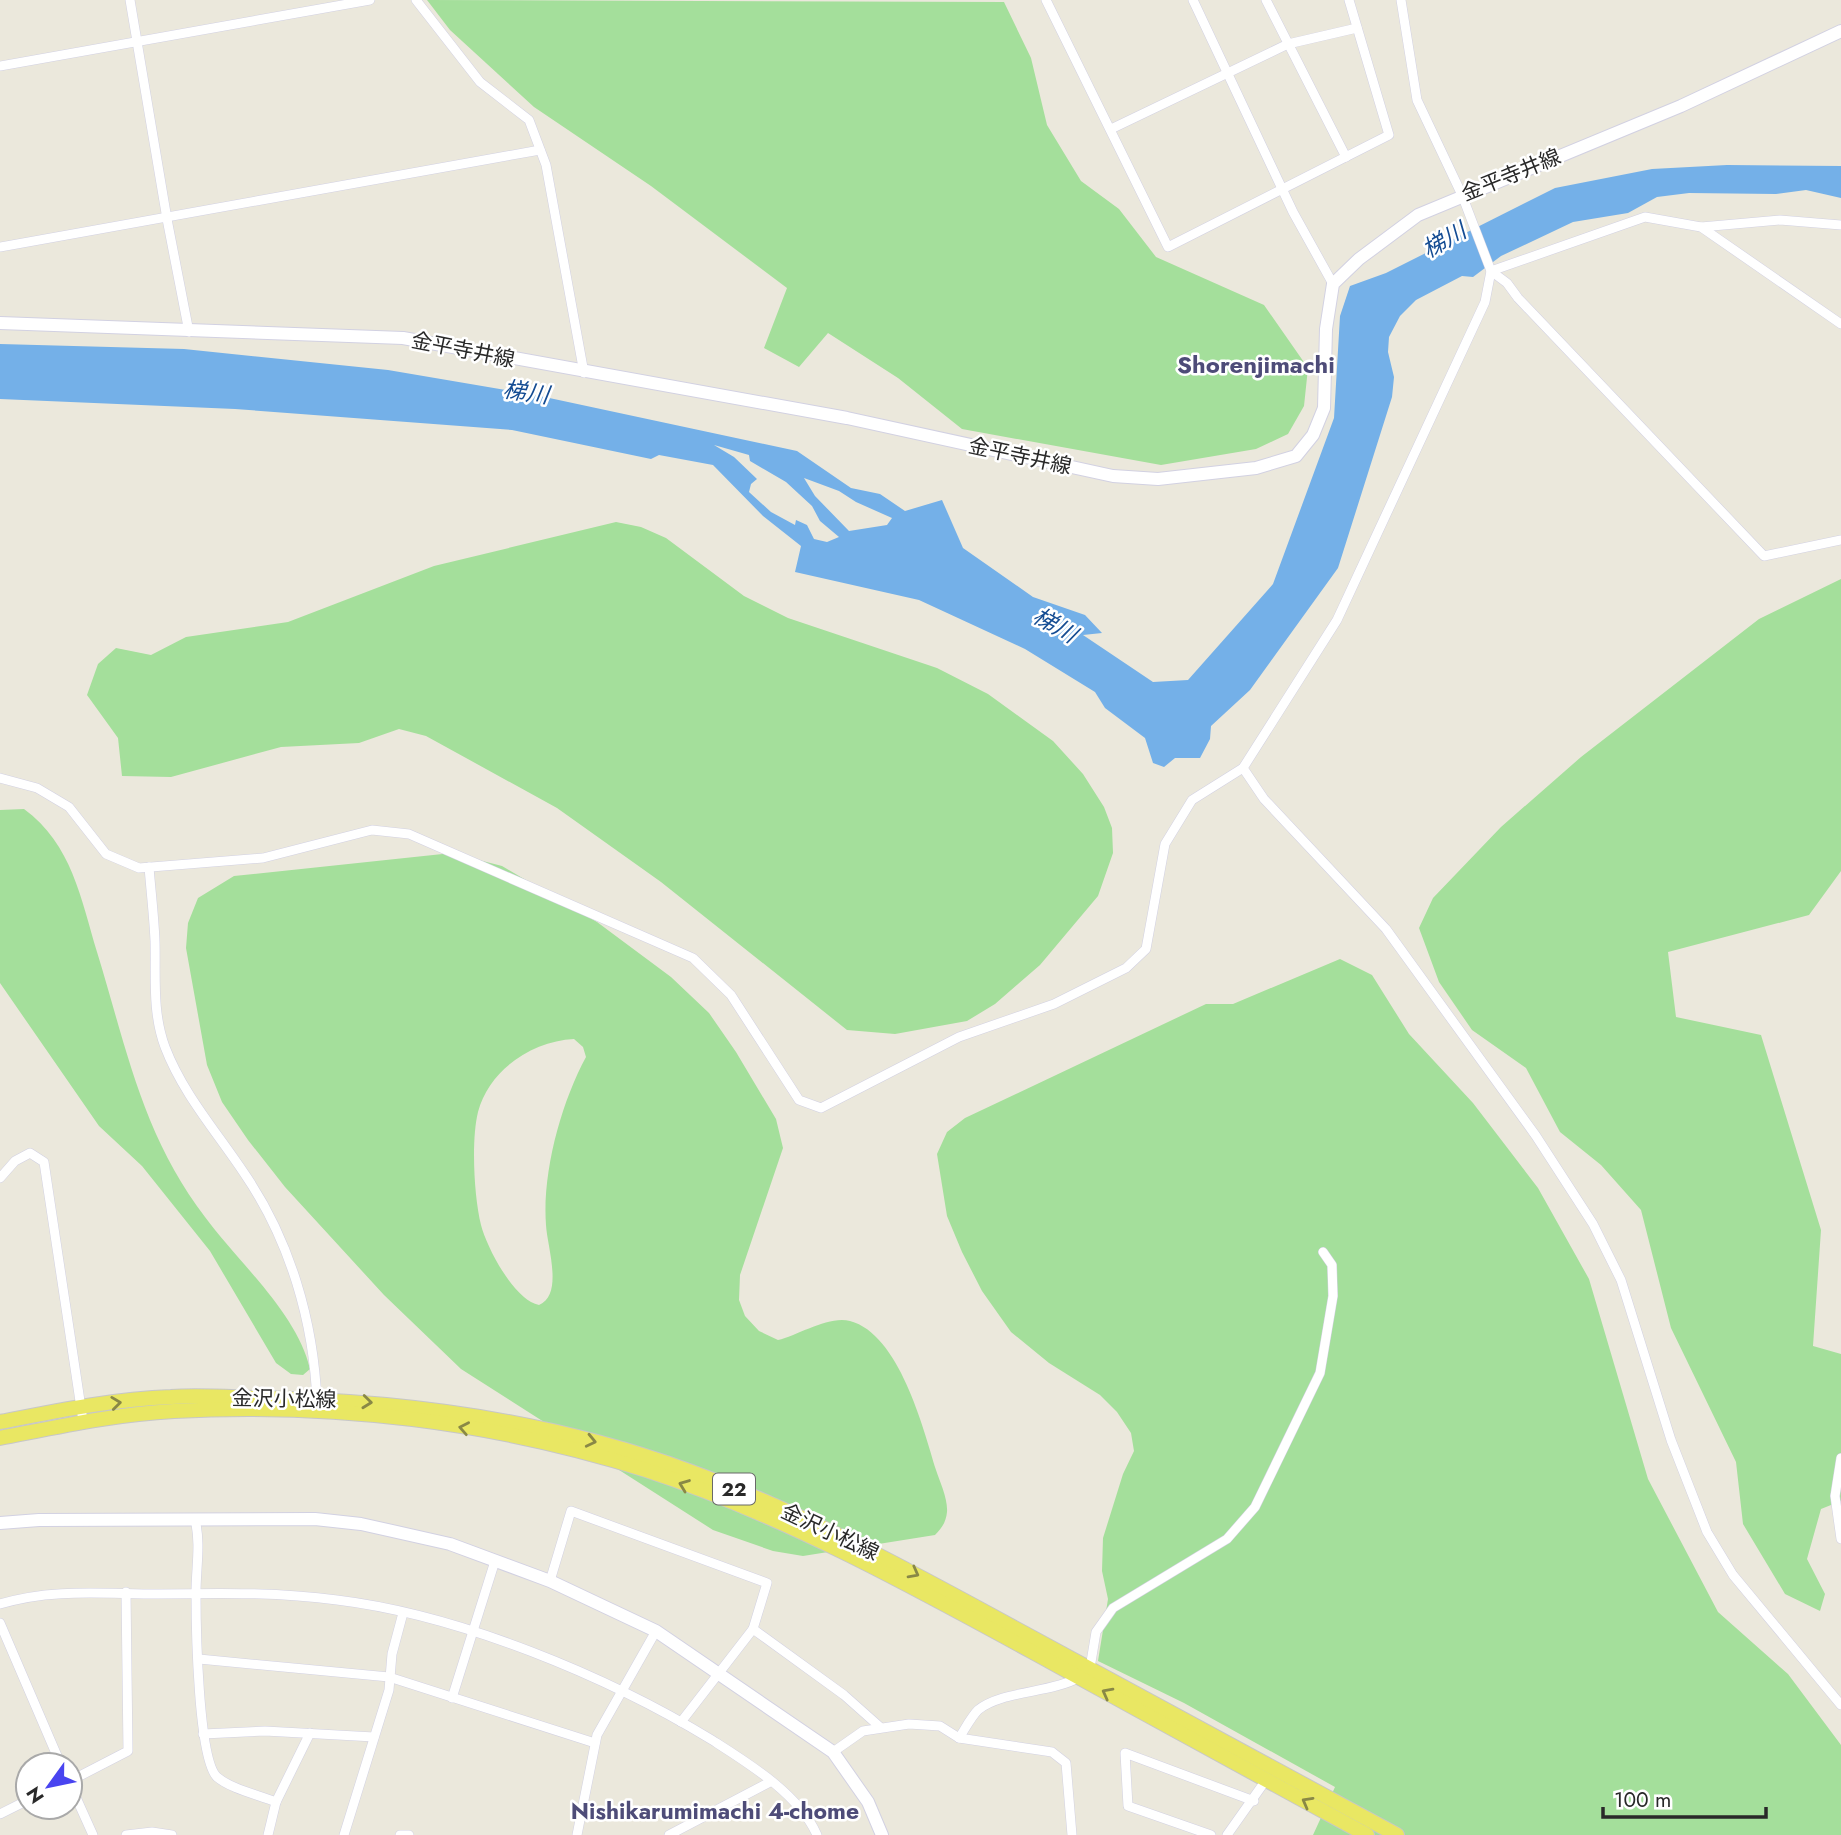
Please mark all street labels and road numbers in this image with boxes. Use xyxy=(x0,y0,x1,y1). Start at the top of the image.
street label: 金平寺井線 xyxy=(1457,141,1565,209)
street label: 金平寺井線 xyxy=(409,325,517,375)
street label: 金平寺井線 xyxy=(966,430,1074,482)
street label: 金沢小松線 xyxy=(231,1383,337,1415)
road number: 22 xyxy=(713,1474,755,1504)
street label: 金沢小松線 xyxy=(776,1496,884,1568)

